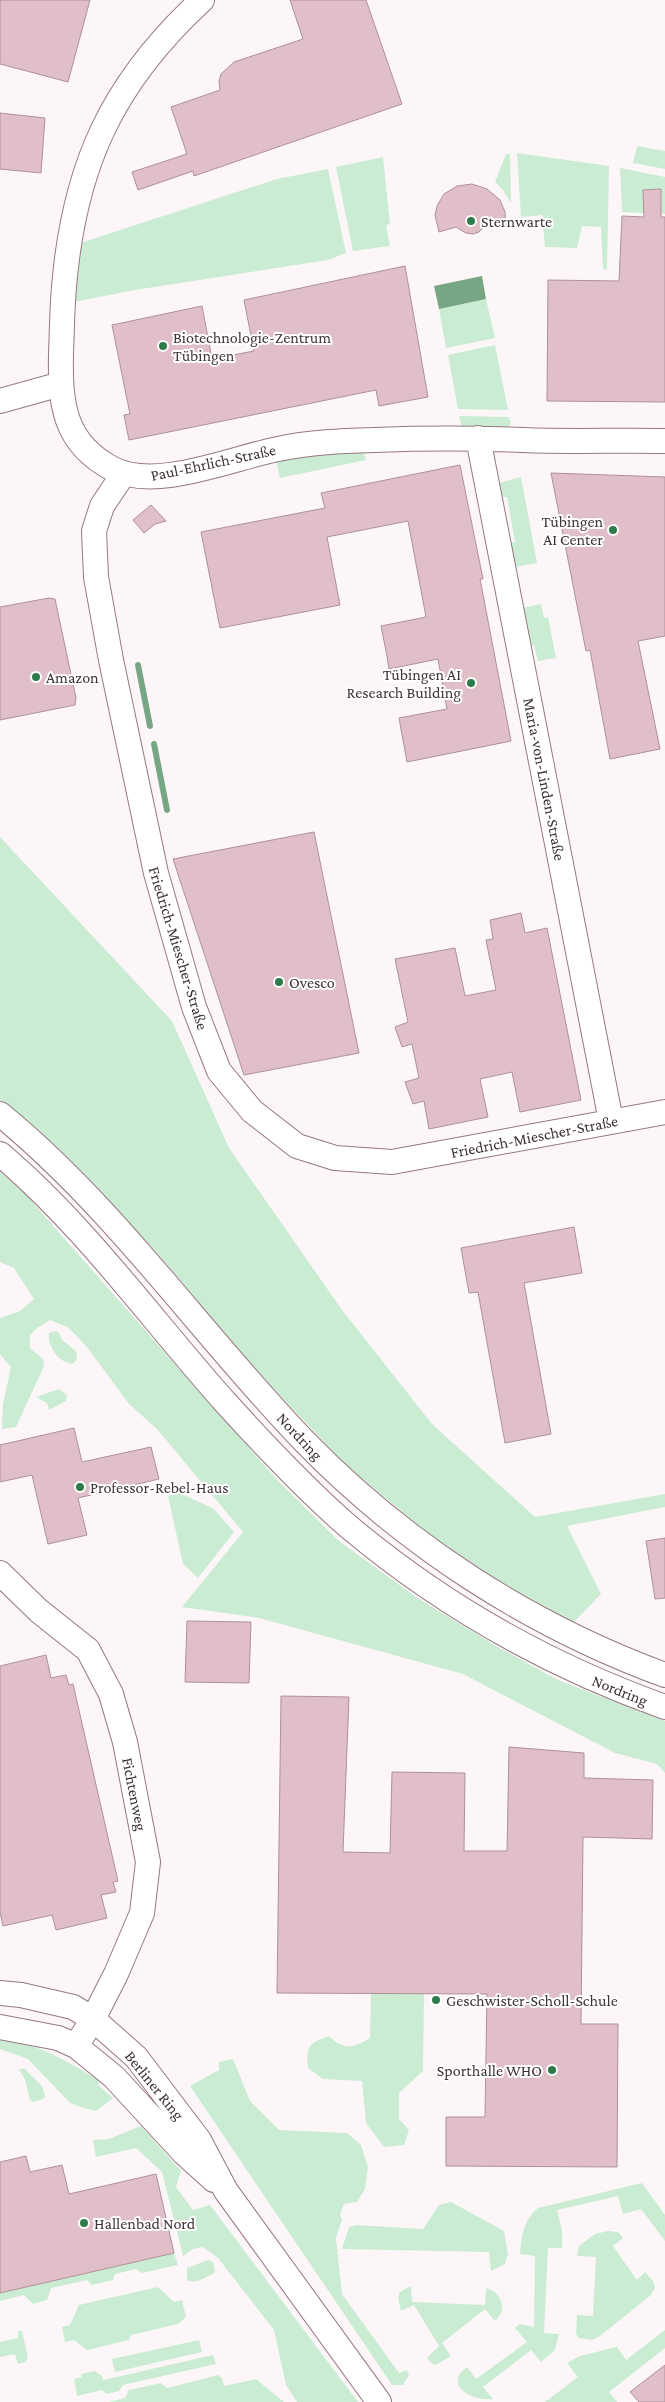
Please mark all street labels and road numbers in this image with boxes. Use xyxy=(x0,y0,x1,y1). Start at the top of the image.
street label: Paul-Ehrlich-Straße xyxy=(149,441,277,484)
street label: Maria-von-Linden-Straße xyxy=(520,696,569,862)
street label: Friedrich-Miescher-Straße xyxy=(146,864,211,1032)
street label: Friedrich-Miescher-Straße xyxy=(449,1112,619,1161)
street label: Nordring xyxy=(273,1409,326,1464)
street label: Nordring xyxy=(589,1672,650,1710)
street label: Fichtenweg xyxy=(118,1756,150,1833)
street label: Berliner Ring xyxy=(121,2048,188,2124)

